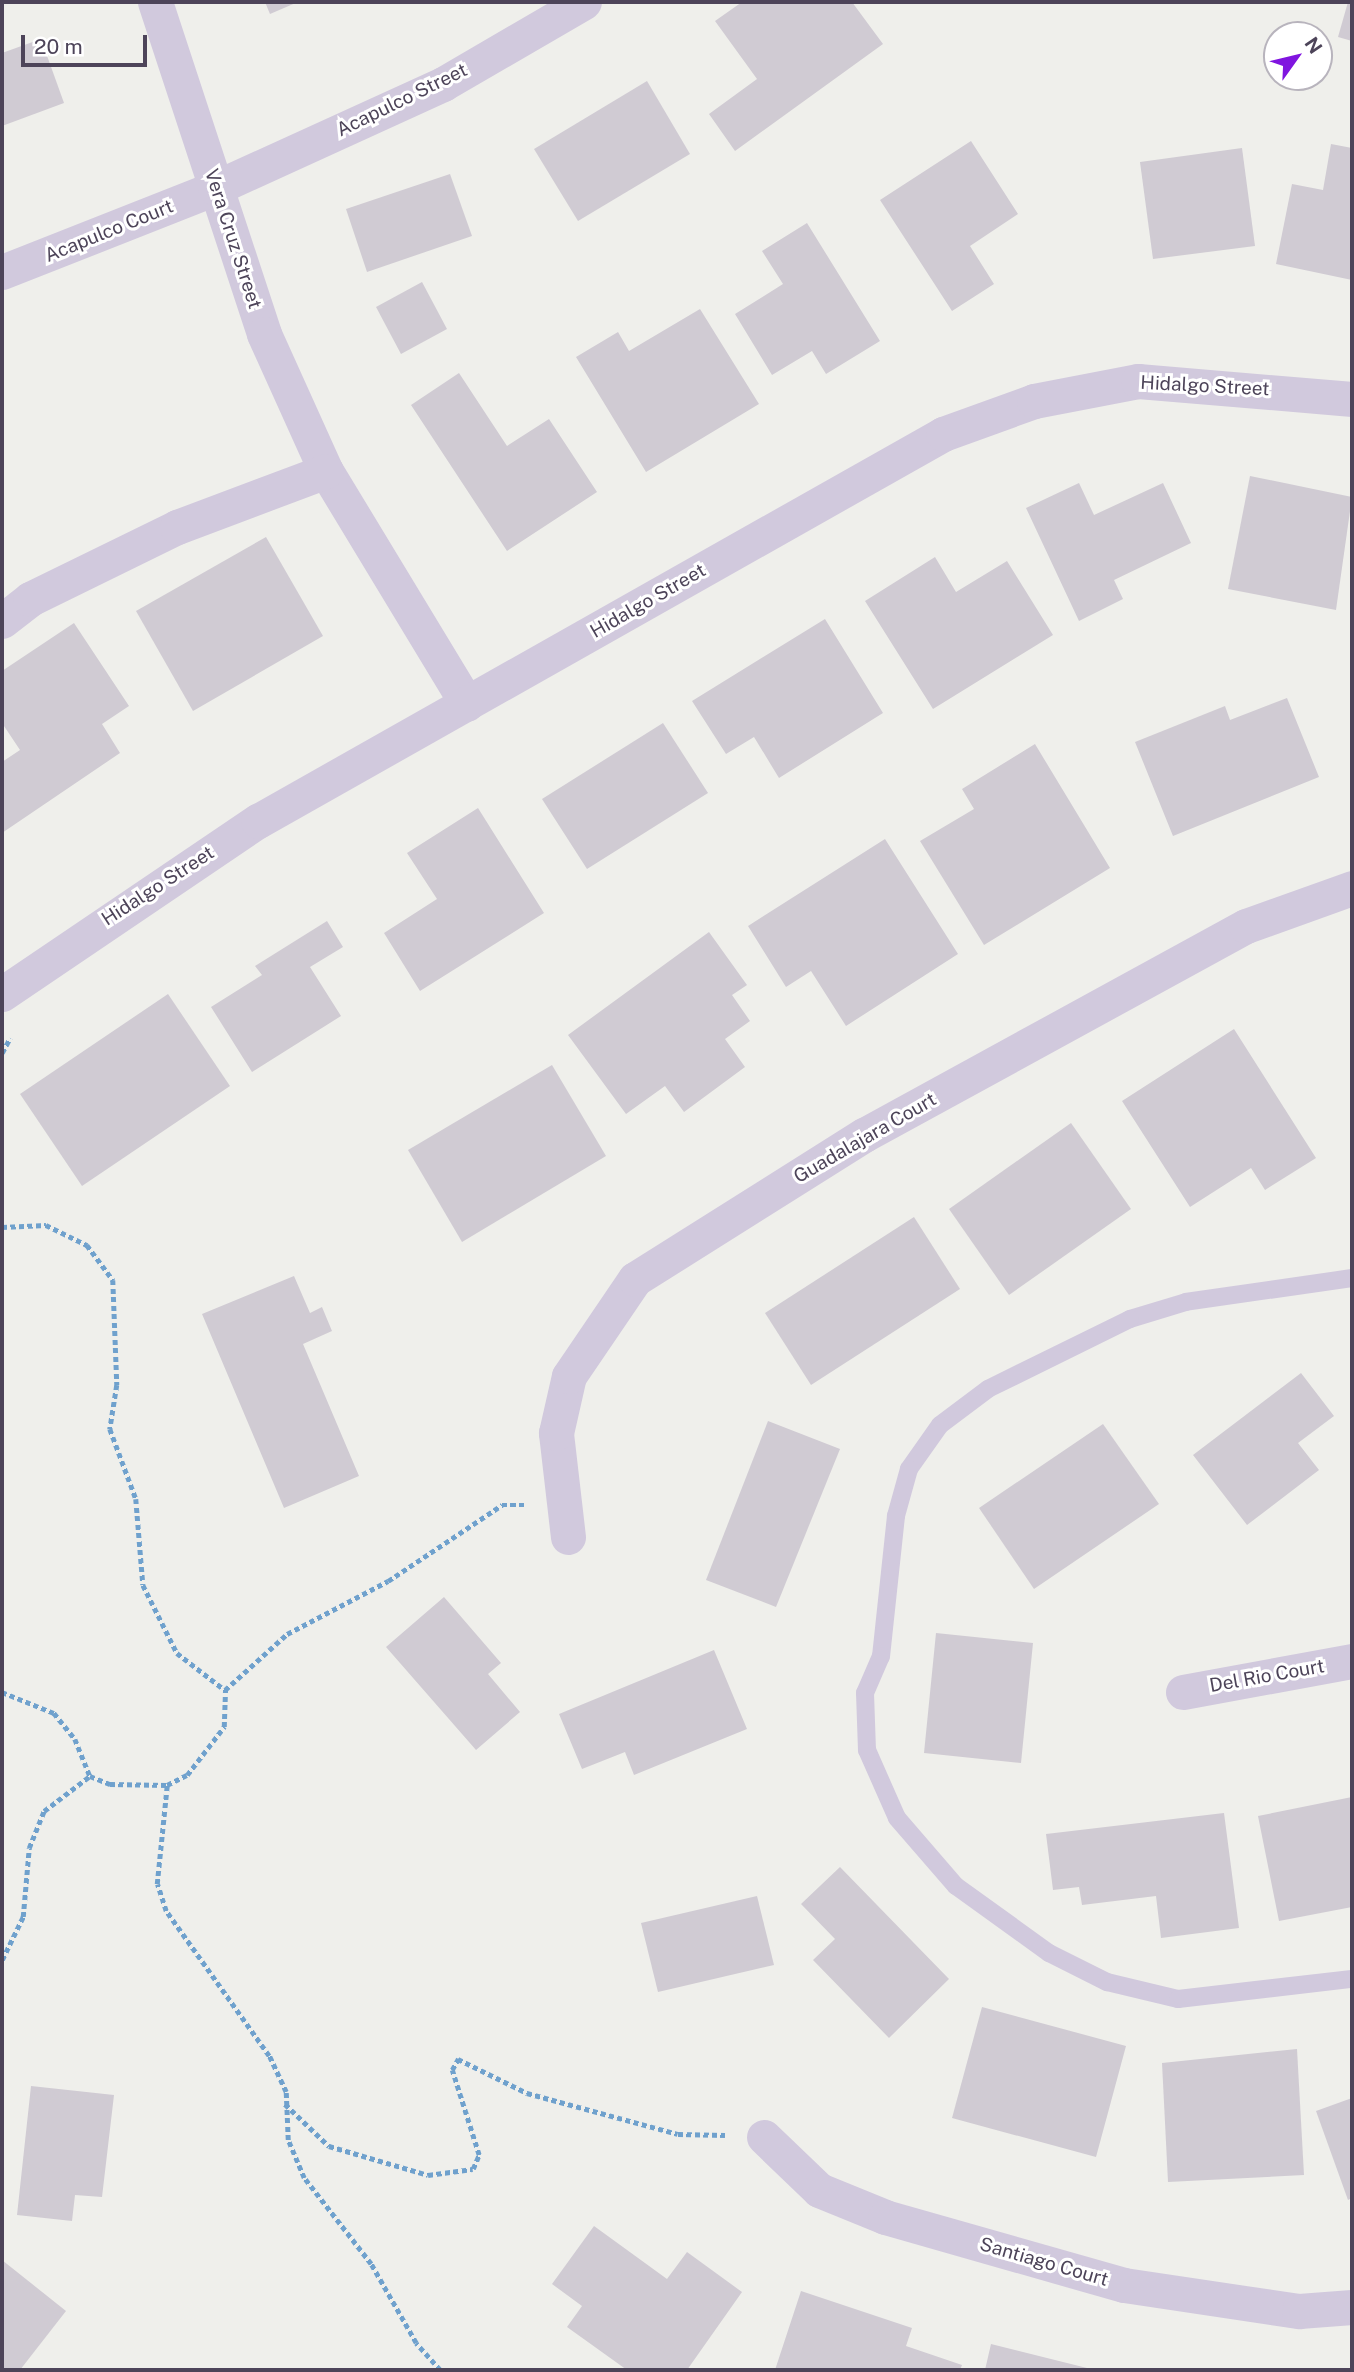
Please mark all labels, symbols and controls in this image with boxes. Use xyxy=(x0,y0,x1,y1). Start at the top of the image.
scale bar xyxy=(24,21,150,65)
north arrow xyxy=(1263,21,1333,91)
text: N xyxy=(1300,33,1327,58)
text: 20 m xyxy=(34,34,83,59)
street label: Acapulco Street xyxy=(333,58,471,142)
street label: Vera Cruz Street xyxy=(200,166,266,312)
street label: Acapulco Court xyxy=(41,195,177,267)
street label: Hidalgo Street xyxy=(1140,371,1270,401)
street label: Hidalgo Street xyxy=(586,559,710,643)
street label: Hidalgo Street xyxy=(98,841,218,931)
street label: Guadalajara Court xyxy=(790,1088,940,1188)
street label: Del Rio Court xyxy=(1208,1655,1326,1697)
street label: Santiago Court xyxy=(977,2233,1111,2291)

